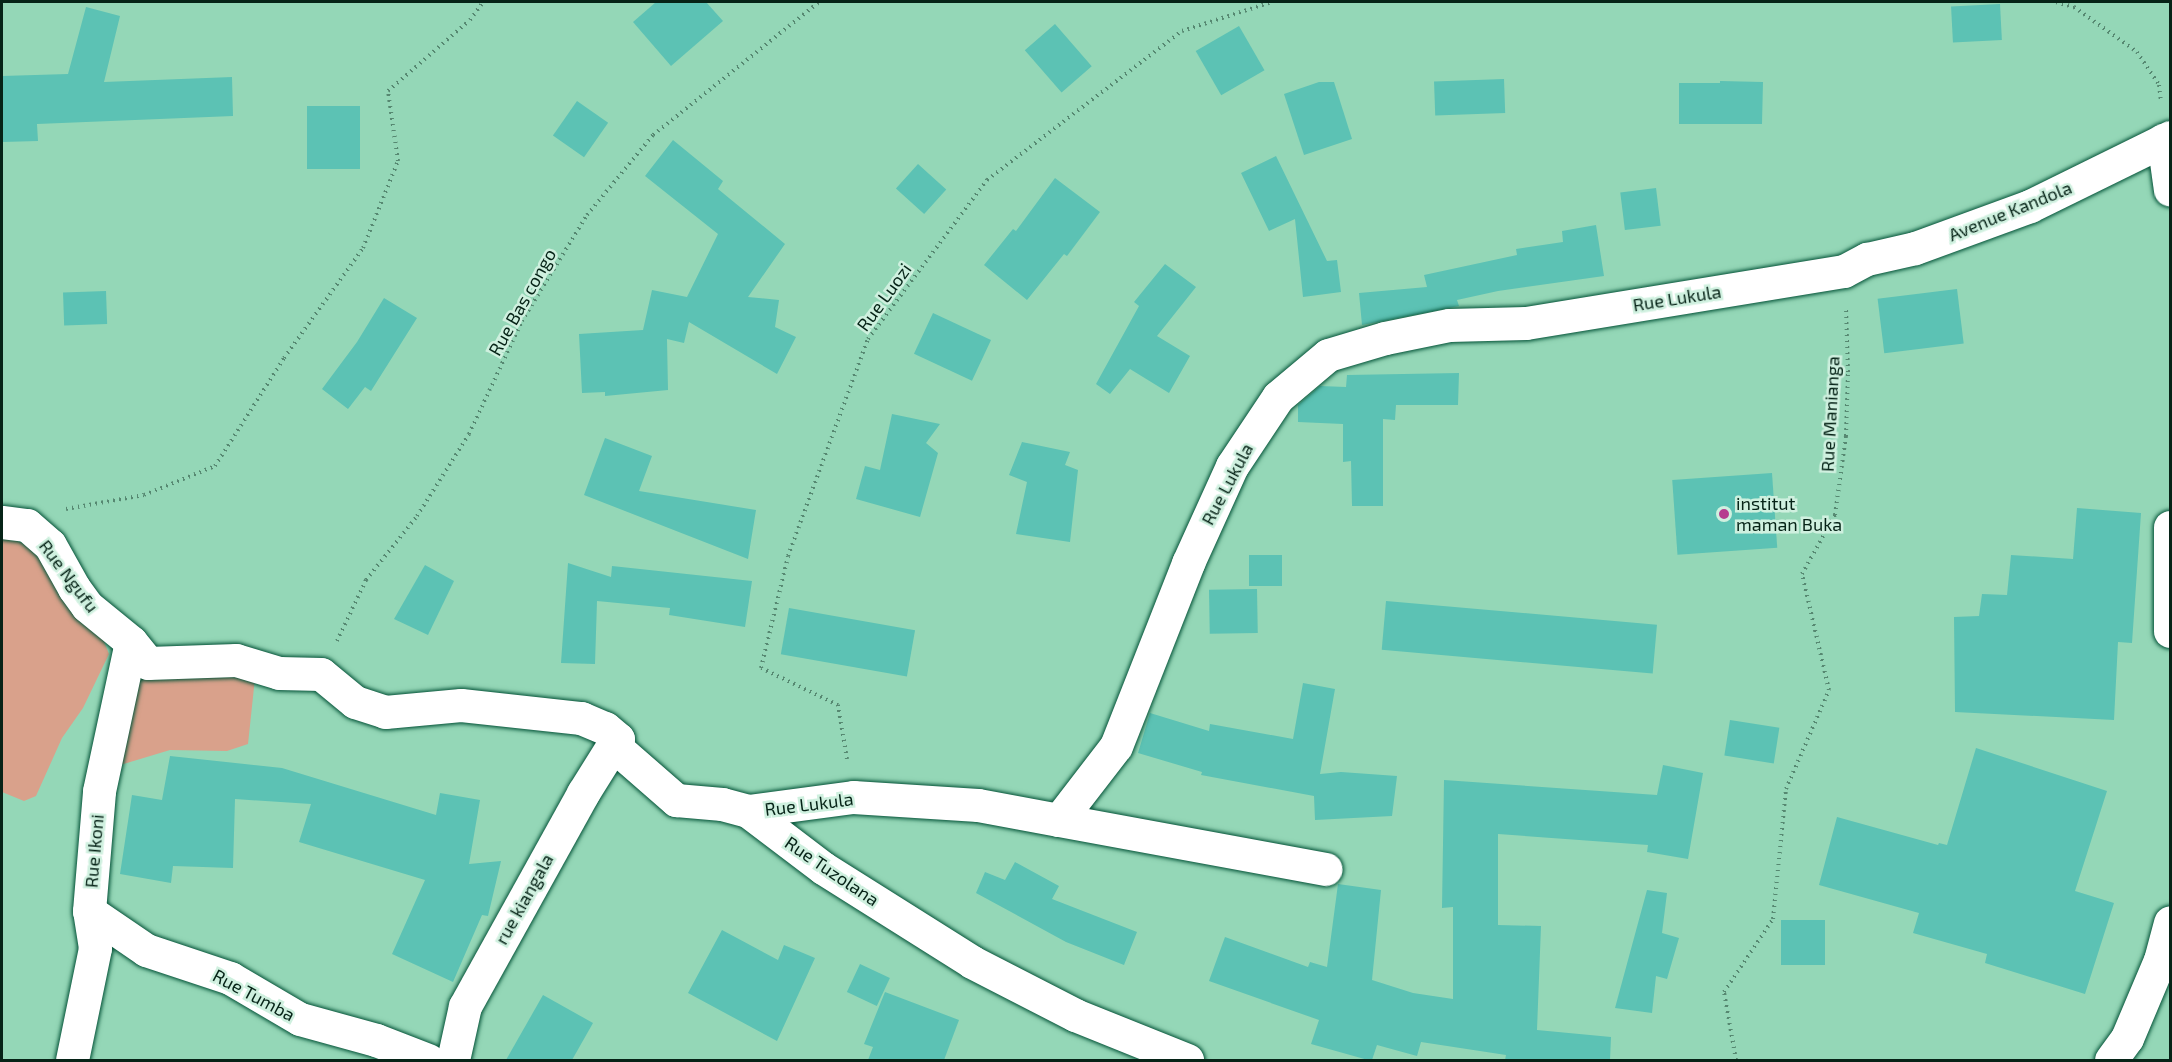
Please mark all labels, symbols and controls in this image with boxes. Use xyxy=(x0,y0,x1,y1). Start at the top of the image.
street label: Avenue Kandola xyxy=(1945,176,2075,246)
street label: Rue Bas congo xyxy=(484,245,560,359)
street label: Rue Luozi xyxy=(852,259,916,335)
street label: Rue Lukula xyxy=(1631,280,1723,316)
street label: Rue Manianga xyxy=(1816,356,1844,472)
street label: Rue Lukula xyxy=(1197,440,1257,528)
place label: institut maman Buka xyxy=(1736,493,1842,536)
marker: institut maman Buka xyxy=(1717,507,1731,521)
street label: Rue Ngufu xyxy=(35,535,103,617)
street label: Rue Lukula xyxy=(763,788,855,820)
street label: Rue Ikoni xyxy=(80,813,108,889)
street label: Rue Tuzolana xyxy=(781,832,883,910)
street label: rue kiangala xyxy=(490,850,558,948)
street label: Rue Tumba xyxy=(209,964,299,1026)

